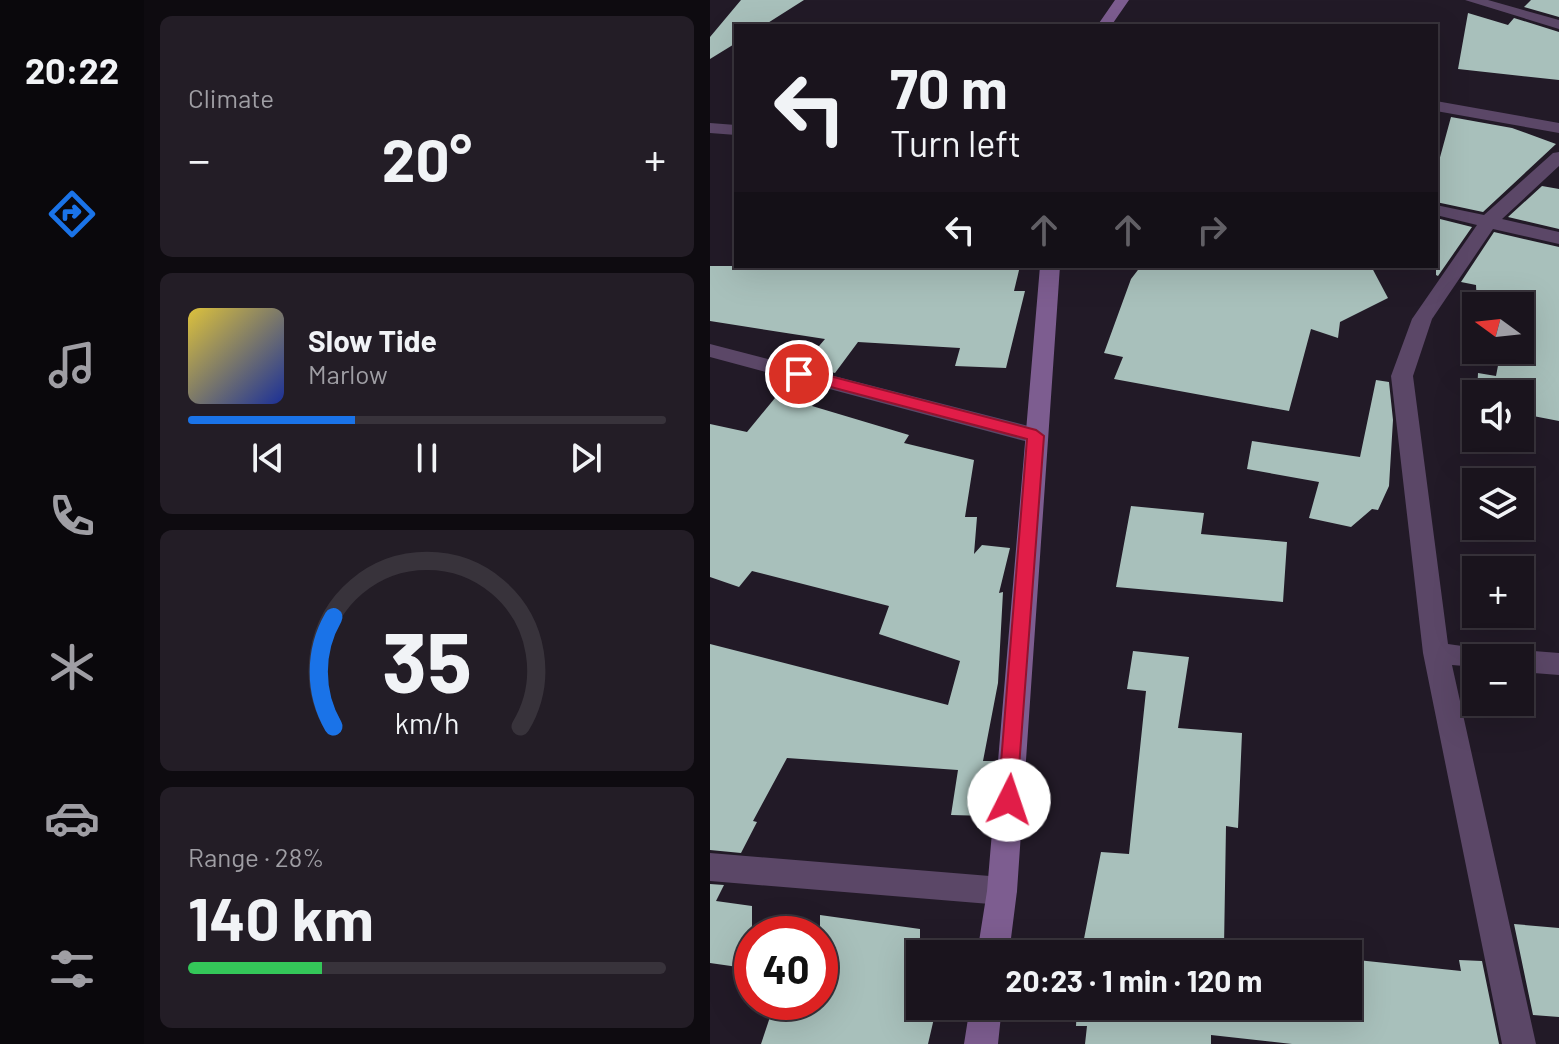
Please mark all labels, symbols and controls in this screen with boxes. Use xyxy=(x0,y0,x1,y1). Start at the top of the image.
text: 20:22 xyxy=(25,48,119,91)
text: 70 m xyxy=(890,53,1008,120)
icon: left xyxy=(758,56,862,160)
text: Climate xyxy=(188,82,274,113)
text: Turn left xyxy=(890,121,1021,164)
text: 20° xyxy=(382,122,472,194)
text: − xyxy=(188,132,210,185)
text: + xyxy=(644,132,666,185)
icon: directions xyxy=(44,186,100,242)
icon: left xyxy=(938,208,982,252)
icon: ahead xyxy=(1022,208,1066,252)
icon: ahead xyxy=(1106,208,1150,252)
icon: right xyxy=(1190,208,1234,252)
north arrow xyxy=(1462,292,1534,364)
map controls xyxy=(1462,292,1534,716)
text: Slow Tide xyxy=(308,322,437,358)
icon: music xyxy=(44,337,100,393)
pin xyxy=(765,340,833,408)
icon: arrive xyxy=(777,352,821,396)
text: Marlow xyxy=(308,358,388,389)
button: sound xyxy=(1462,380,1534,452)
icon: previous xyxy=(246,436,290,480)
icon: pause xyxy=(405,436,449,480)
icon: next xyxy=(564,436,608,480)
button: layers xyxy=(1462,468,1534,540)
icon: phone xyxy=(44,488,100,544)
button: + xyxy=(1462,556,1534,628)
text: 35 xyxy=(382,609,472,709)
icon: climate xyxy=(44,639,100,695)
button: − xyxy=(1462,644,1534,716)
text: km/h xyxy=(395,705,459,740)
position arrow xyxy=(967,758,1051,842)
icon: car xyxy=(44,790,100,846)
text: Range · 28% xyxy=(188,841,324,872)
text: 140 km xyxy=(188,881,374,953)
speed limit sign: 40 xyxy=(734,916,838,1020)
icon: filters xyxy=(44,941,100,997)
text: 20:23 · 1 min · 120 m xyxy=(1006,962,1262,998)

